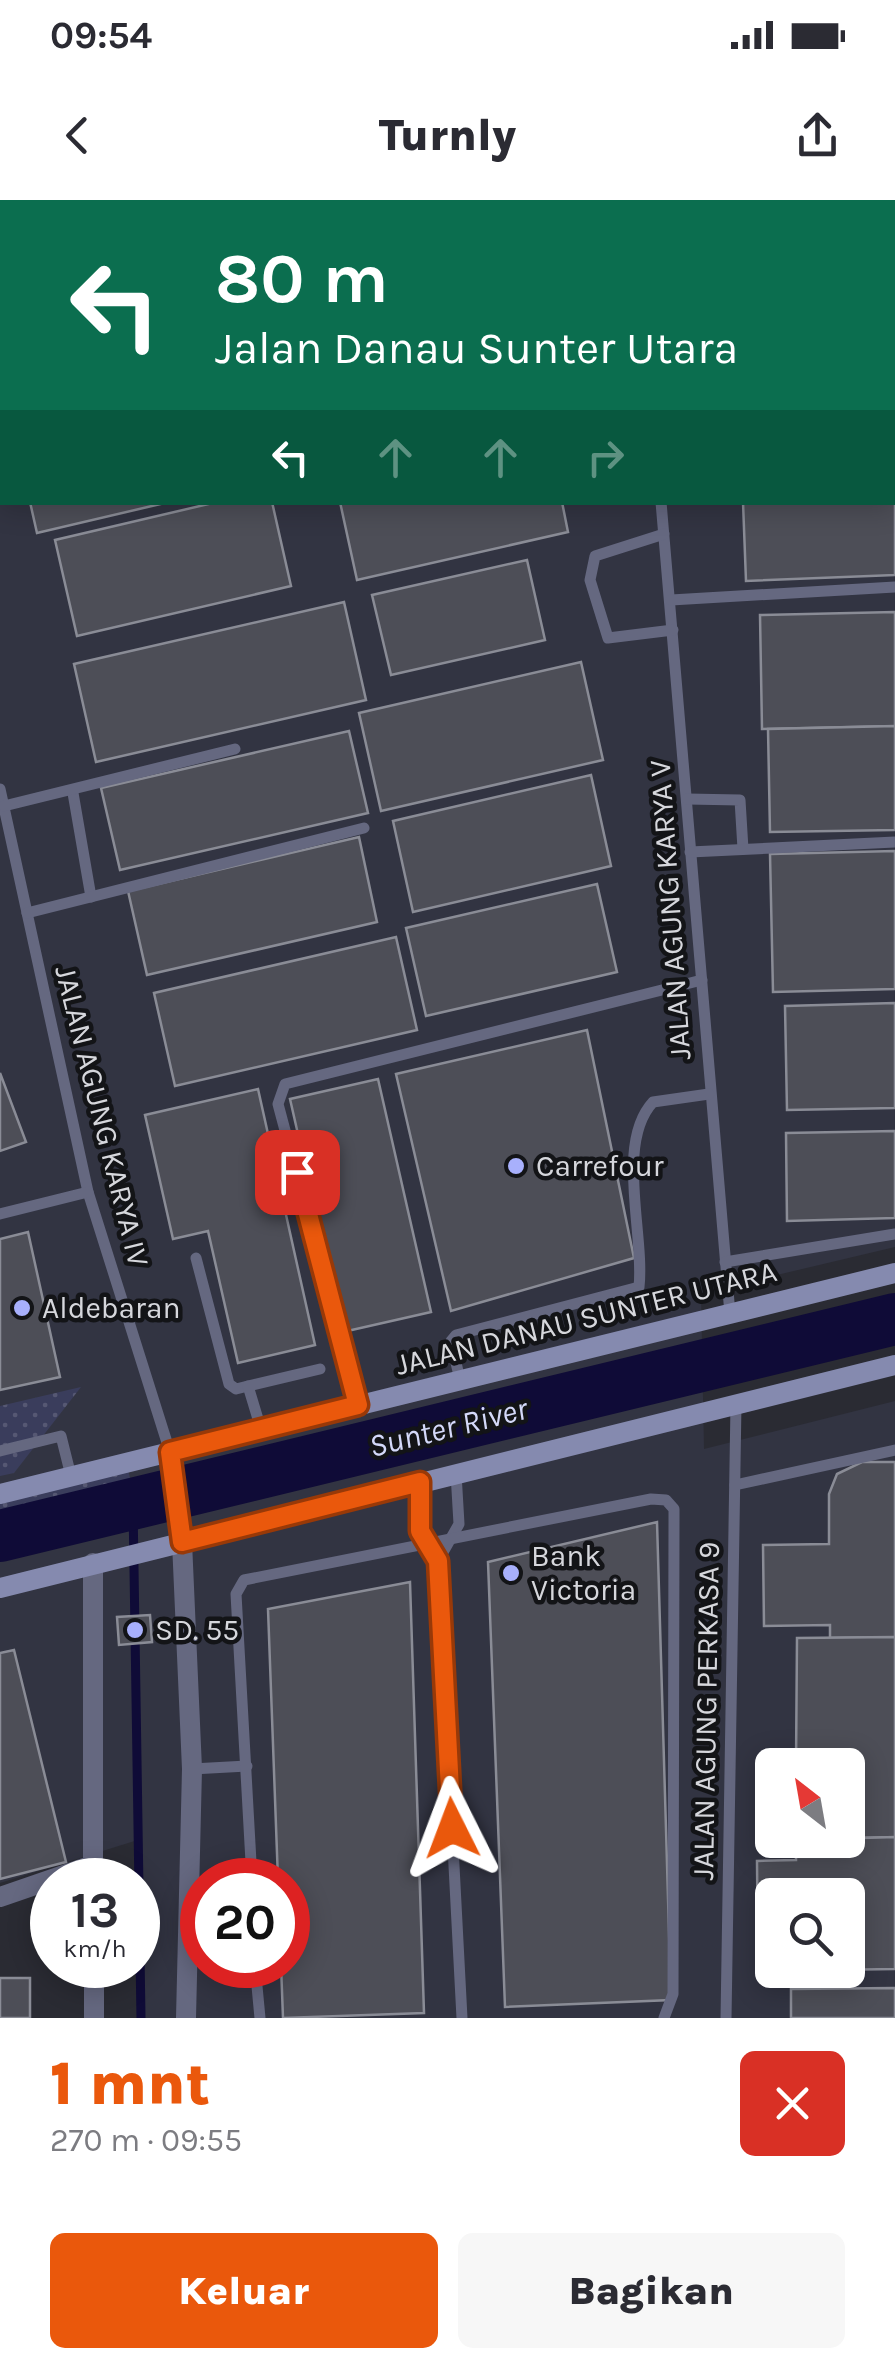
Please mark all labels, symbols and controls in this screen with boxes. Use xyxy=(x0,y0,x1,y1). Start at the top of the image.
text: 09:54 xyxy=(50,13,152,58)
icon: back xyxy=(50,108,105,163)
icon: share xyxy=(790,108,845,163)
text: Turnly xyxy=(379,109,516,161)
text: 80 m xyxy=(215,238,389,320)
icon: left xyxy=(50,240,180,370)
text: Jalan Danau Sunter Utara xyxy=(215,322,738,374)
icon: left xyxy=(263,430,318,485)
icon: ahead xyxy=(368,430,423,485)
icon: ahead xyxy=(473,430,528,485)
icon: right xyxy=(578,430,633,485)
street label: JALAN AGUNG KARYA V xyxy=(642,759,698,1061)
street label: JALAN AGUNG KARYA IV xyxy=(47,962,157,1270)
pin xyxy=(255,1130,340,1215)
icon: arrive xyxy=(270,1145,325,1200)
place label: Carrefour xyxy=(536,1148,664,1184)
marker: Carrefour xyxy=(505,1155,527,1177)
street label: JALAN DANAU SUNTER UTARA xyxy=(392,1253,780,1383)
place label: Aldebaran xyxy=(42,1290,181,1326)
marker: Aldebaran xyxy=(11,1297,33,1319)
water label: Sunter River xyxy=(365,1390,532,1465)
place label: Bank Victoria xyxy=(531,1538,636,1608)
street label: JALAN AGUNG PERKASA 9 xyxy=(685,1541,727,1881)
marker: Bank Victoria xyxy=(500,1562,522,1584)
place label: SD. 55 xyxy=(155,1612,239,1648)
marker: SD. 55 xyxy=(124,1619,146,1641)
north arrow xyxy=(755,1748,865,1858)
map controls xyxy=(755,1748,865,1988)
position arrow xyxy=(400,1776,504,1880)
speed limit sign: 20 xyxy=(180,1858,310,1988)
button: search xyxy=(755,1878,865,1988)
text: 13 xyxy=(71,1881,119,1940)
text: km/h xyxy=(63,1934,127,1963)
text: 1 mnt xyxy=(50,2049,210,2119)
button: close xyxy=(740,2051,845,2156)
text: 270 m · 09:55 xyxy=(50,2122,242,2159)
button: Keluar xyxy=(50,2233,438,2348)
button: Bagikan xyxy=(458,2233,845,2348)

